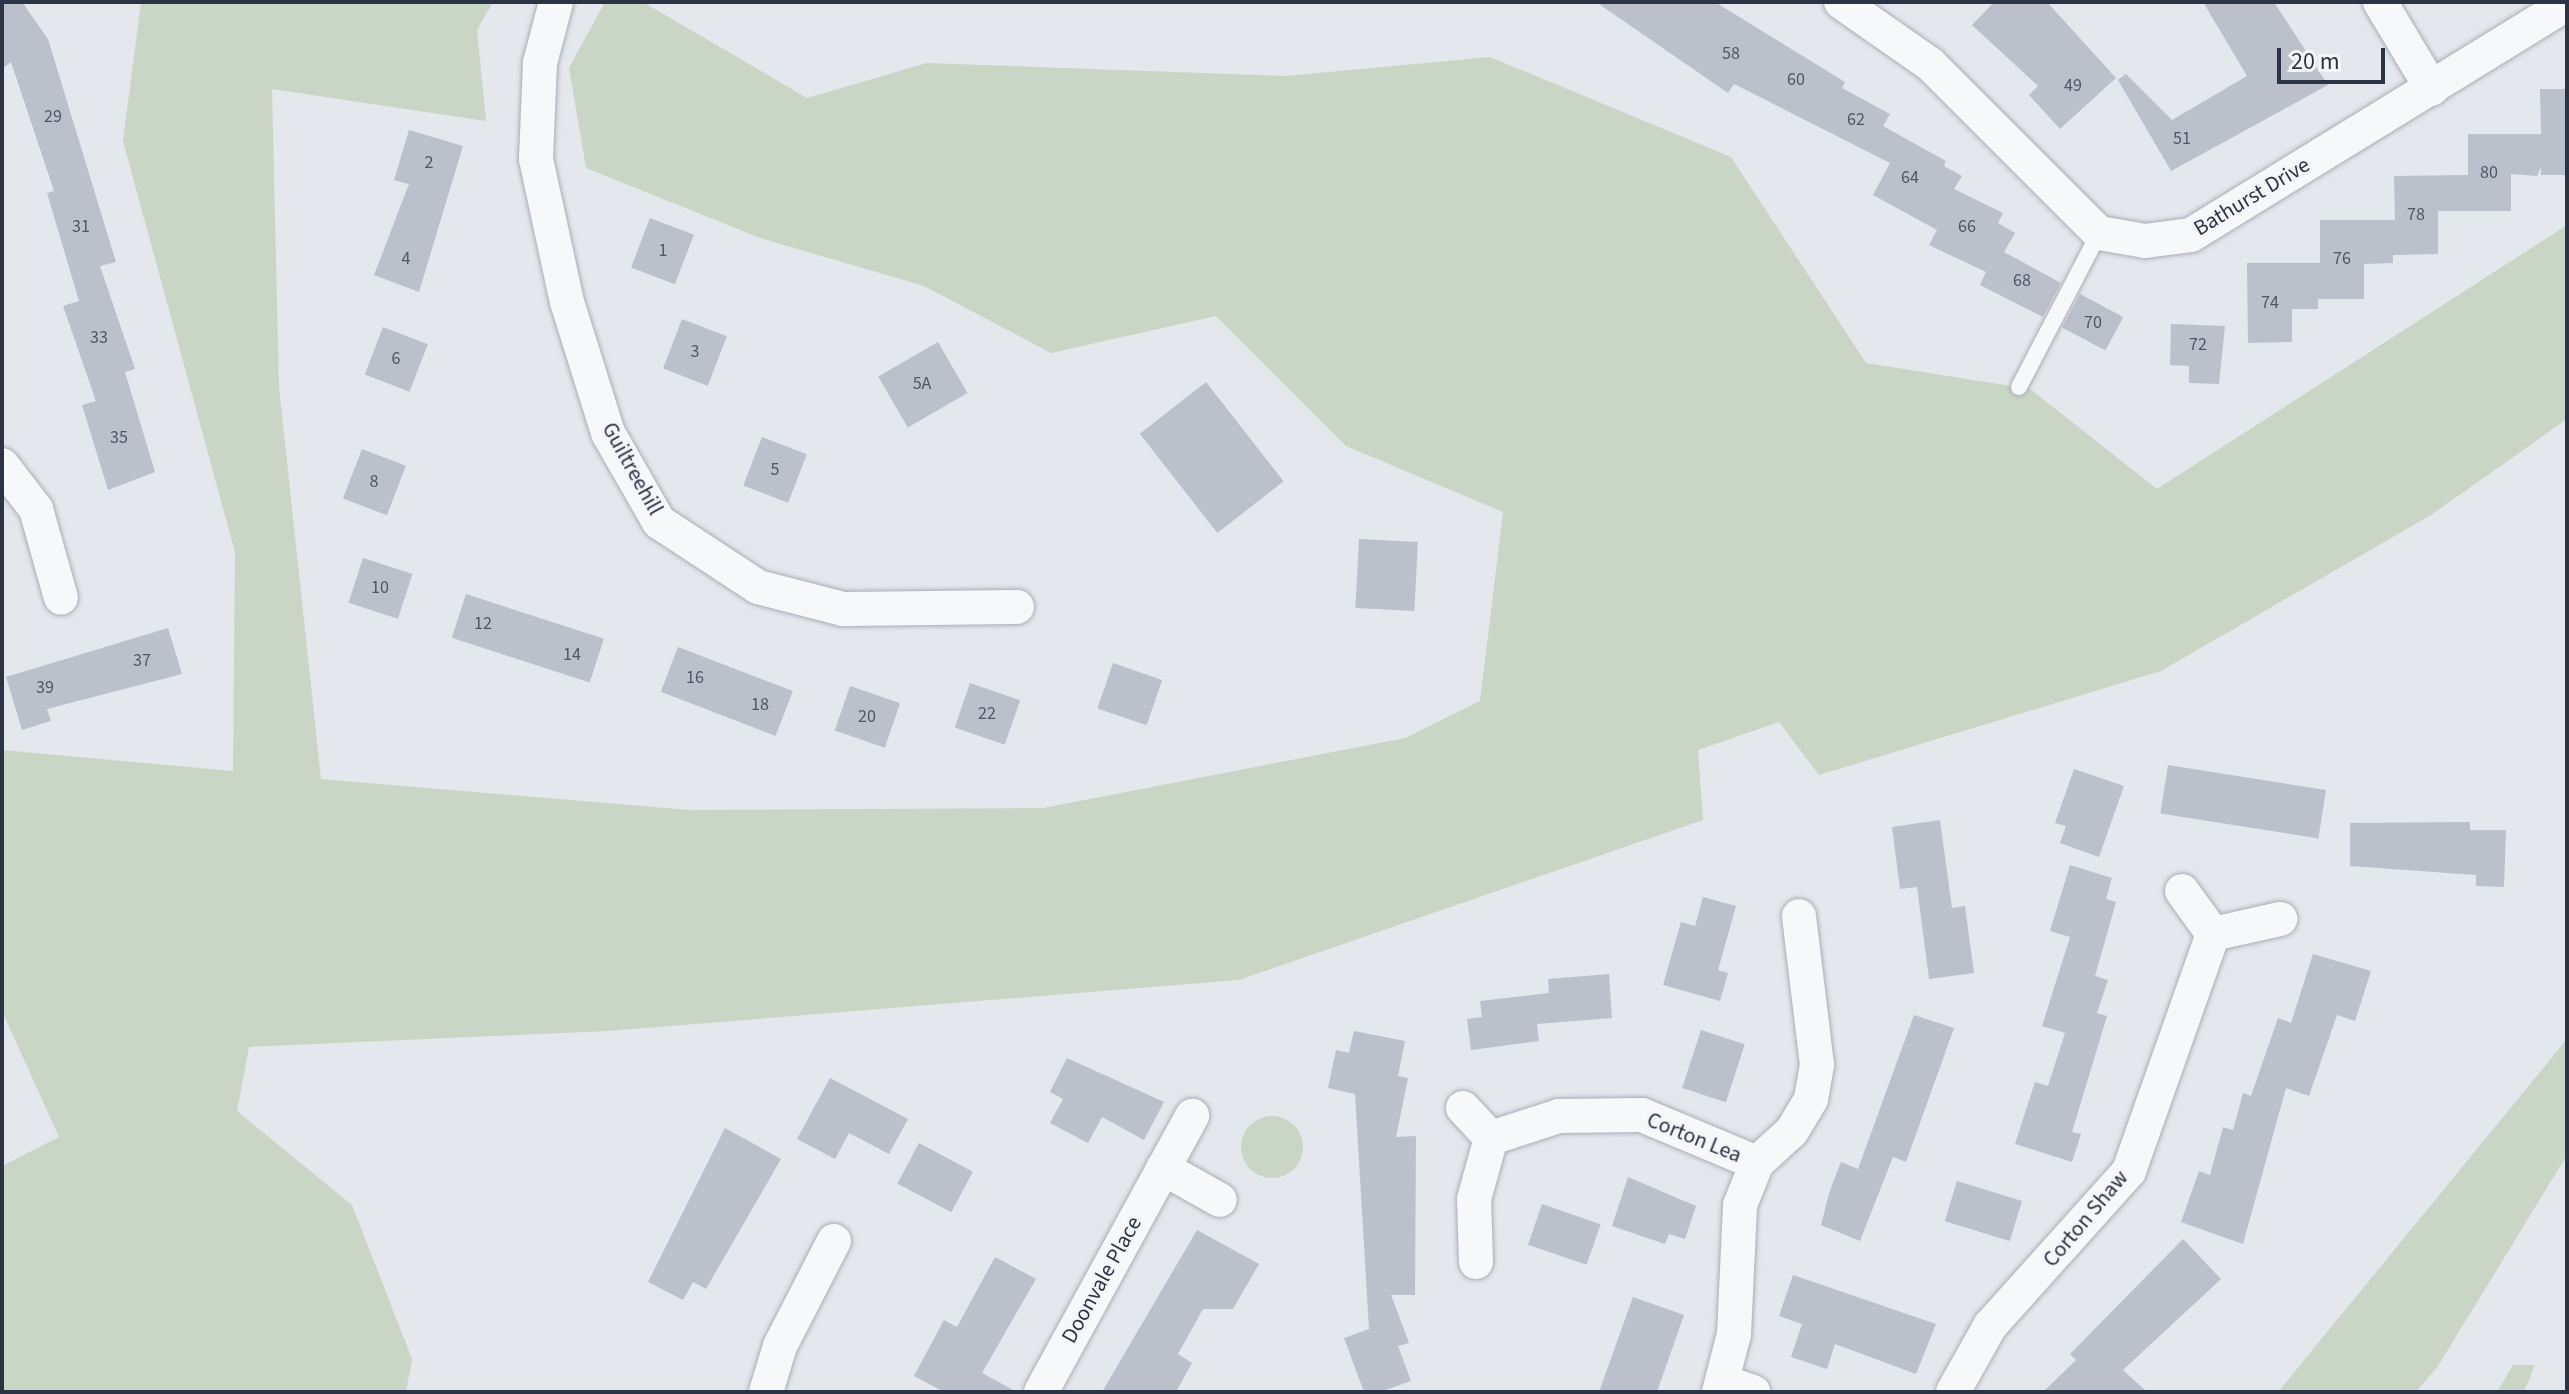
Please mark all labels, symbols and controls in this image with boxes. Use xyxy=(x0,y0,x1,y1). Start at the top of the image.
scale bar xyxy=(2281,32,2389,82)
house number: 58 xyxy=(1722,43,1740,65)
text: 20 m xyxy=(2291,44,2340,79)
house number: 60 xyxy=(1787,69,1805,91)
house number: 49 xyxy=(2064,75,2082,97)
house number: 29 xyxy=(44,106,62,128)
house number: 62 xyxy=(1847,109,1865,131)
house number: 51 xyxy=(2173,128,2191,150)
house number: 2 xyxy=(425,152,433,174)
street label: Bathurst Drive xyxy=(2189,152,2315,242)
house number: 80 xyxy=(2480,162,2498,184)
house number: 64 xyxy=(1901,167,1919,189)
house number: 78 xyxy=(2407,204,2425,226)
house number: 31 xyxy=(72,216,90,238)
house number: 66 xyxy=(1958,216,1976,238)
house number: 1 xyxy=(659,240,667,262)
house number: 4 xyxy=(402,248,410,270)
house number: 76 xyxy=(2333,248,2351,270)
house number: 68 xyxy=(2013,270,2031,292)
house number: 74 xyxy=(2261,292,2279,314)
house number: 70 xyxy=(2084,312,2102,334)
house number: 33 xyxy=(90,327,108,349)
house number: 72 xyxy=(2189,334,2207,356)
house number: 3 xyxy=(691,341,699,363)
house number: 6 xyxy=(392,348,400,370)
house number: 5A xyxy=(913,373,931,395)
street label: Guiltreehill xyxy=(596,418,668,520)
house number: 35 xyxy=(110,427,128,449)
house number: 5 xyxy=(771,459,779,481)
house number: 8 xyxy=(370,471,378,493)
house number: 10 xyxy=(371,577,389,599)
house number: 12 xyxy=(474,613,492,635)
house number: 14 xyxy=(563,644,581,666)
house number: 37 xyxy=(133,650,151,672)
house number: 16 xyxy=(686,667,704,689)
house number: 39 xyxy=(36,677,54,699)
house number: 18 xyxy=(751,694,769,716)
house number: 22 xyxy=(978,703,996,725)
house number: 20 xyxy=(858,706,876,728)
street label: Corton Lea xyxy=(1643,1107,1745,1169)
street label: Corton Shaw xyxy=(2038,1165,2134,1273)
street label: Doonvale Place xyxy=(1056,1212,1148,1348)

